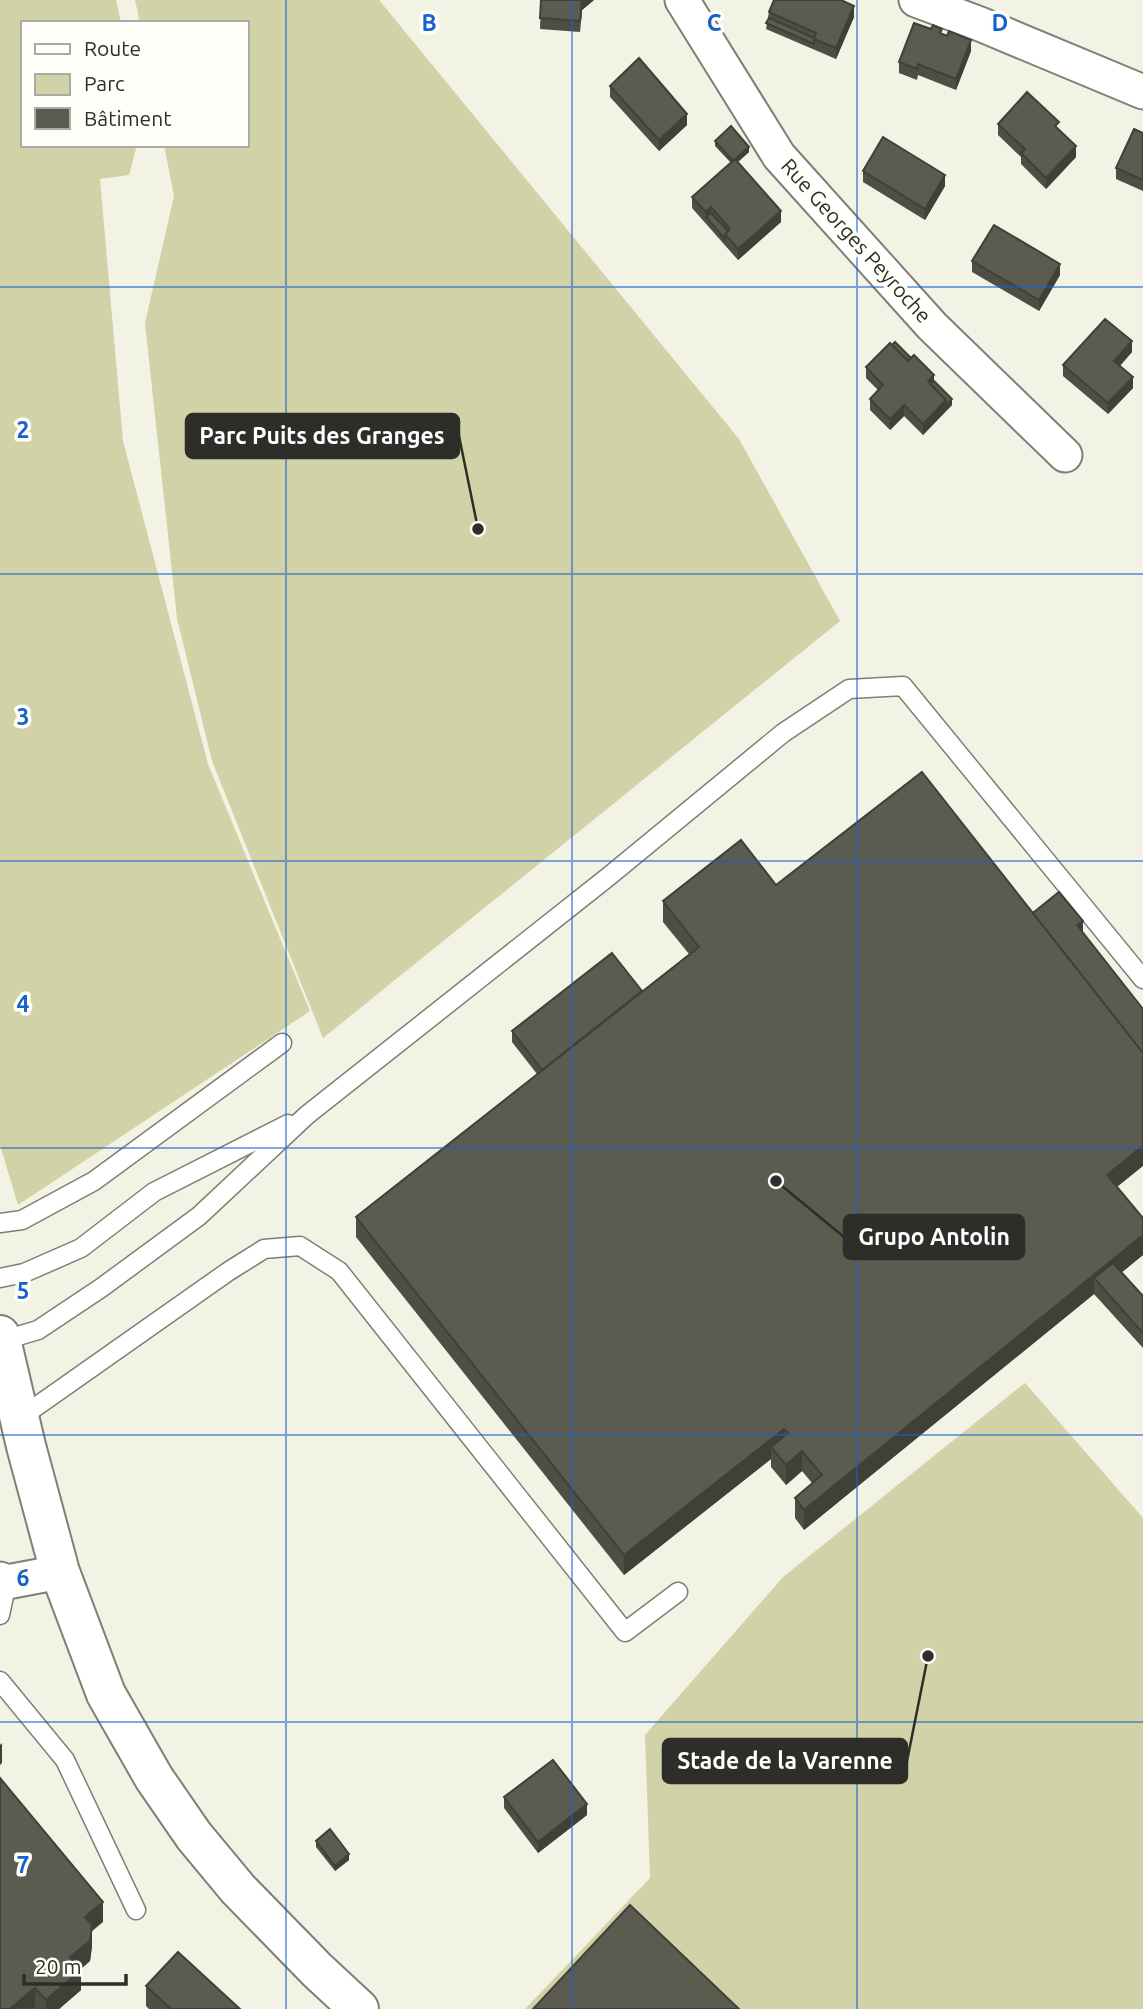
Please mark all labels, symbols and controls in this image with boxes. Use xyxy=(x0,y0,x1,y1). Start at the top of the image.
text: B xyxy=(421,10,437,35)
text: C xyxy=(707,10,722,35)
text: D xyxy=(992,10,1008,35)
legend xyxy=(21,21,248,147)
text: Route xyxy=(84,36,141,60)
text: Parc xyxy=(84,71,125,95)
text: Bâtiment xyxy=(84,106,171,130)
street label: Rue Georges Peyroche xyxy=(777,153,937,327)
callout: Parc Puits des Granges xyxy=(186,414,459,458)
text: 2 xyxy=(17,417,29,442)
text: Parc Puits des Granges xyxy=(199,423,445,448)
text: 3 xyxy=(17,704,29,729)
text: 4 xyxy=(17,991,30,1016)
callout: Grupo Antolin xyxy=(844,1215,1024,1259)
text: Grupo Antolin xyxy=(858,1224,1010,1249)
text: 5 xyxy=(17,1278,29,1303)
text: 6 xyxy=(17,1565,30,1590)
callout: Stade de la Varenne xyxy=(663,1739,907,1783)
text: Stade de la Varenne xyxy=(677,1748,893,1773)
text: 7 xyxy=(17,1852,29,1877)
scale bar xyxy=(24,1942,126,1986)
text: 20 m xyxy=(35,1954,82,1978)

